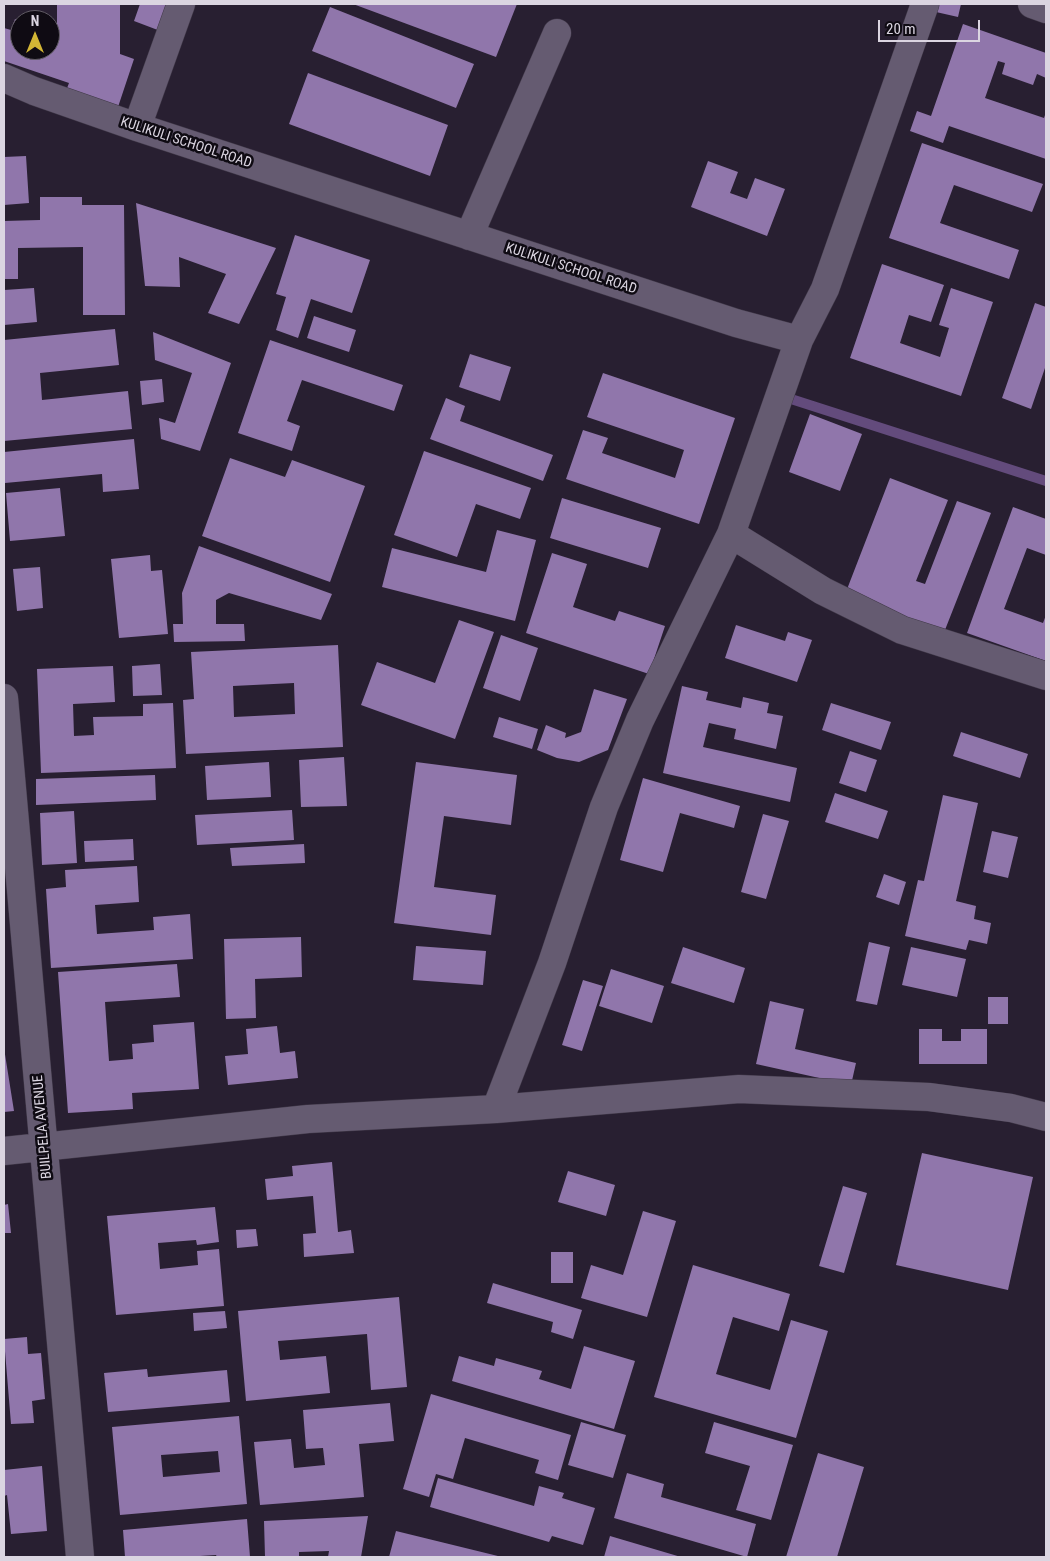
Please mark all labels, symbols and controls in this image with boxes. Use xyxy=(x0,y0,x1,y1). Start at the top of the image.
north arrow xyxy=(10,10,60,60)
scale bar xyxy=(880,10,982,42)
text: N xyxy=(31,13,39,29)
text: 20 m xyxy=(886,20,916,38)
street label: KULIKULI SCHOOL ROAD xyxy=(118,114,254,172)
street label: KULIKULI SCHOOL ROAD xyxy=(503,240,639,298)
street label: BUILPELA AVENUE xyxy=(30,1074,56,1180)

